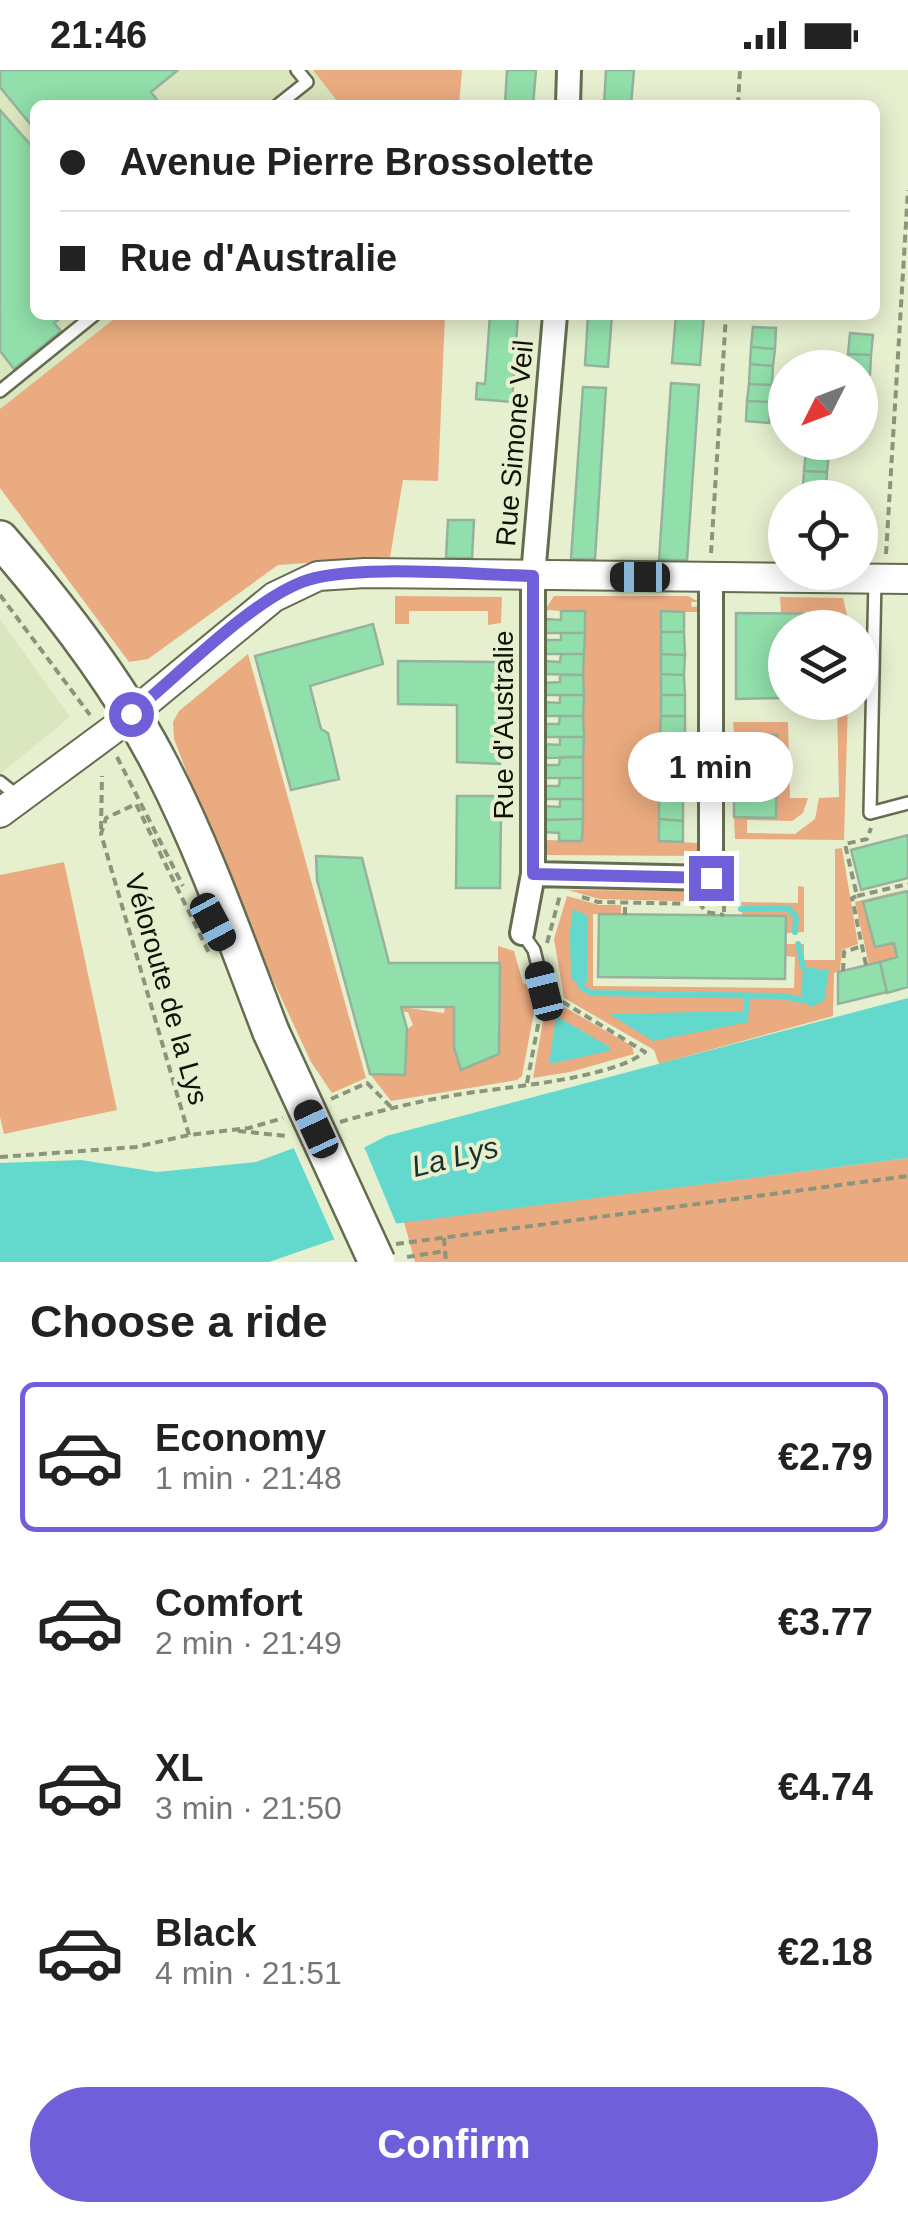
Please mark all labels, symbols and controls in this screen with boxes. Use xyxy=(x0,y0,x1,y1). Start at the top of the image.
text: 21:46 xyxy=(50,14,147,56)
text: Avenue Pierre Brossolette xyxy=(120,141,594,183)
text: Rue d'Australie xyxy=(120,237,397,279)
street label: Rue Simone Veil xyxy=(490,339,539,548)
north arrow xyxy=(768,350,878,460)
map controls xyxy=(768,350,878,720)
button: locate xyxy=(768,480,878,590)
car xyxy=(610,562,670,592)
button: layers xyxy=(768,610,878,720)
street label: Rue d'Australie xyxy=(488,631,519,820)
route start xyxy=(109,692,154,737)
callout: 1 min xyxy=(628,733,794,803)
text: 1 min xyxy=(669,749,752,785)
route end xyxy=(689,856,734,901)
street label: Véloroute de la Lys xyxy=(119,870,214,1108)
car xyxy=(186,888,240,956)
car xyxy=(522,958,566,1024)
car xyxy=(290,1095,342,1163)
water label: La Lys xyxy=(408,1130,501,1183)
text: Choose a ride xyxy=(30,1296,328,1347)
icon: car xyxy=(35,1412,125,1502)
text: Economy xyxy=(155,1417,326,1459)
text: €2.79 xyxy=(778,1436,873,1478)
text: 1 min · 21:48 xyxy=(155,1460,342,1496)
icon: car xyxy=(35,1577,125,1667)
text: Comfort xyxy=(155,1582,303,1624)
text: €3.77 xyxy=(778,1601,873,1643)
text: 2 min · 21:49 xyxy=(155,1625,342,1661)
icon: car xyxy=(35,1742,125,1832)
text: XL xyxy=(155,1747,204,1789)
text: €4.74 xyxy=(778,1766,873,1808)
text: 3 min · 21:50 xyxy=(155,1790,342,1826)
icon: car xyxy=(35,1907,125,1997)
text: Black xyxy=(155,1912,256,1954)
text: €2.18 xyxy=(778,1931,873,1973)
text: 4 min · 21:51 xyxy=(155,1955,342,1991)
button: Confirm xyxy=(30,2087,878,2202)

